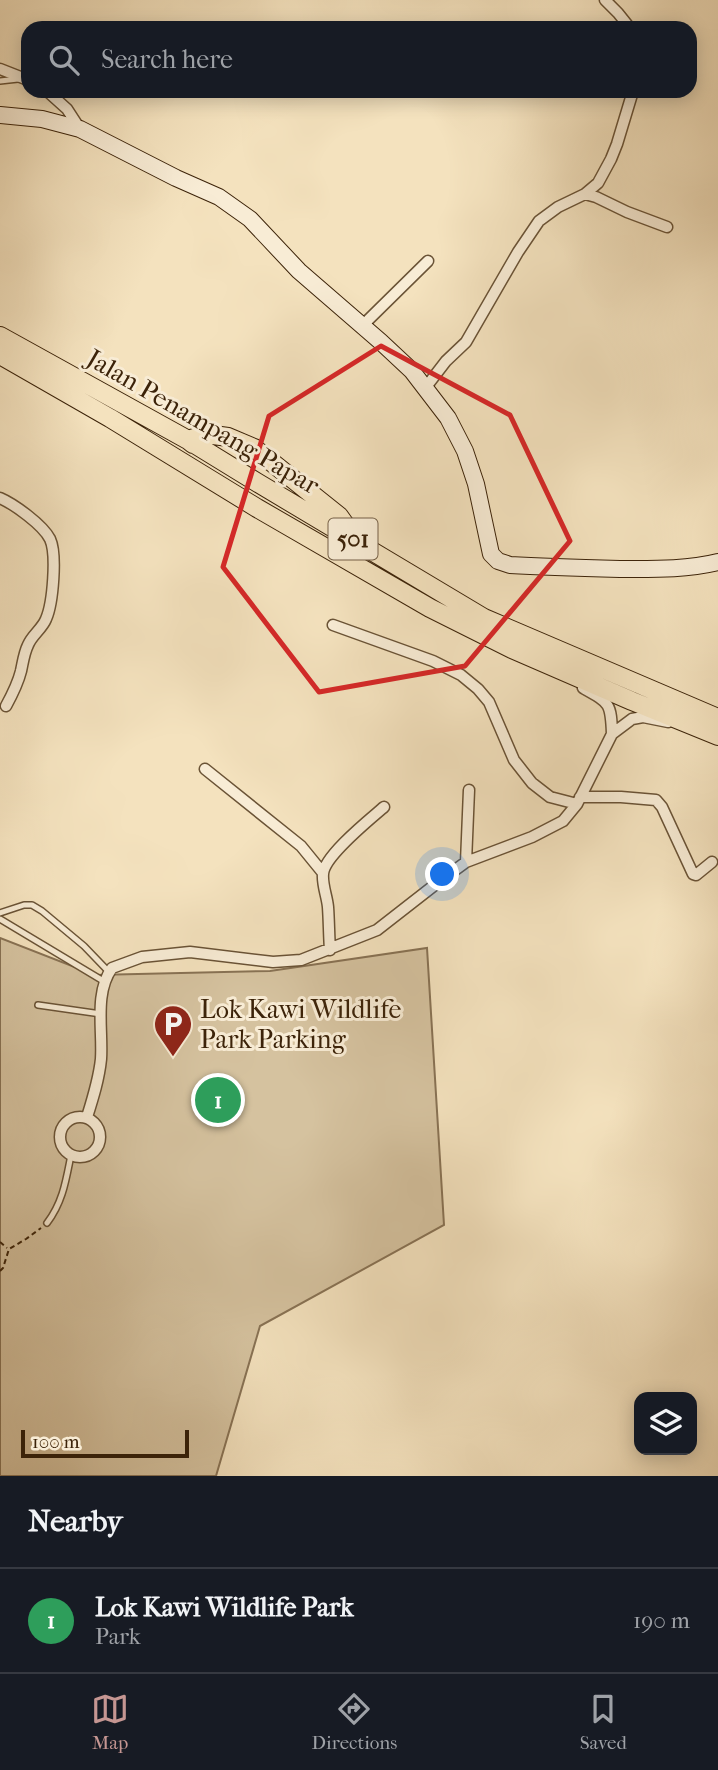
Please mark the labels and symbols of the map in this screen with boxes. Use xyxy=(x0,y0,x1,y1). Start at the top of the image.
street label: Jalan Penampang Papar xyxy=(80,342,325,501)
road number: 501 xyxy=(328,518,378,560)
your location xyxy=(425,857,459,891)
place label: Lok Kawi Wildlife Park Parking xyxy=(200,994,401,1055)
parking icon: Lok Kawi Wildlife Park Parking xyxy=(152,1003,194,1058)
pin: 1 xyxy=(195,1074,241,1126)
scale bar xyxy=(21,1427,189,1459)

